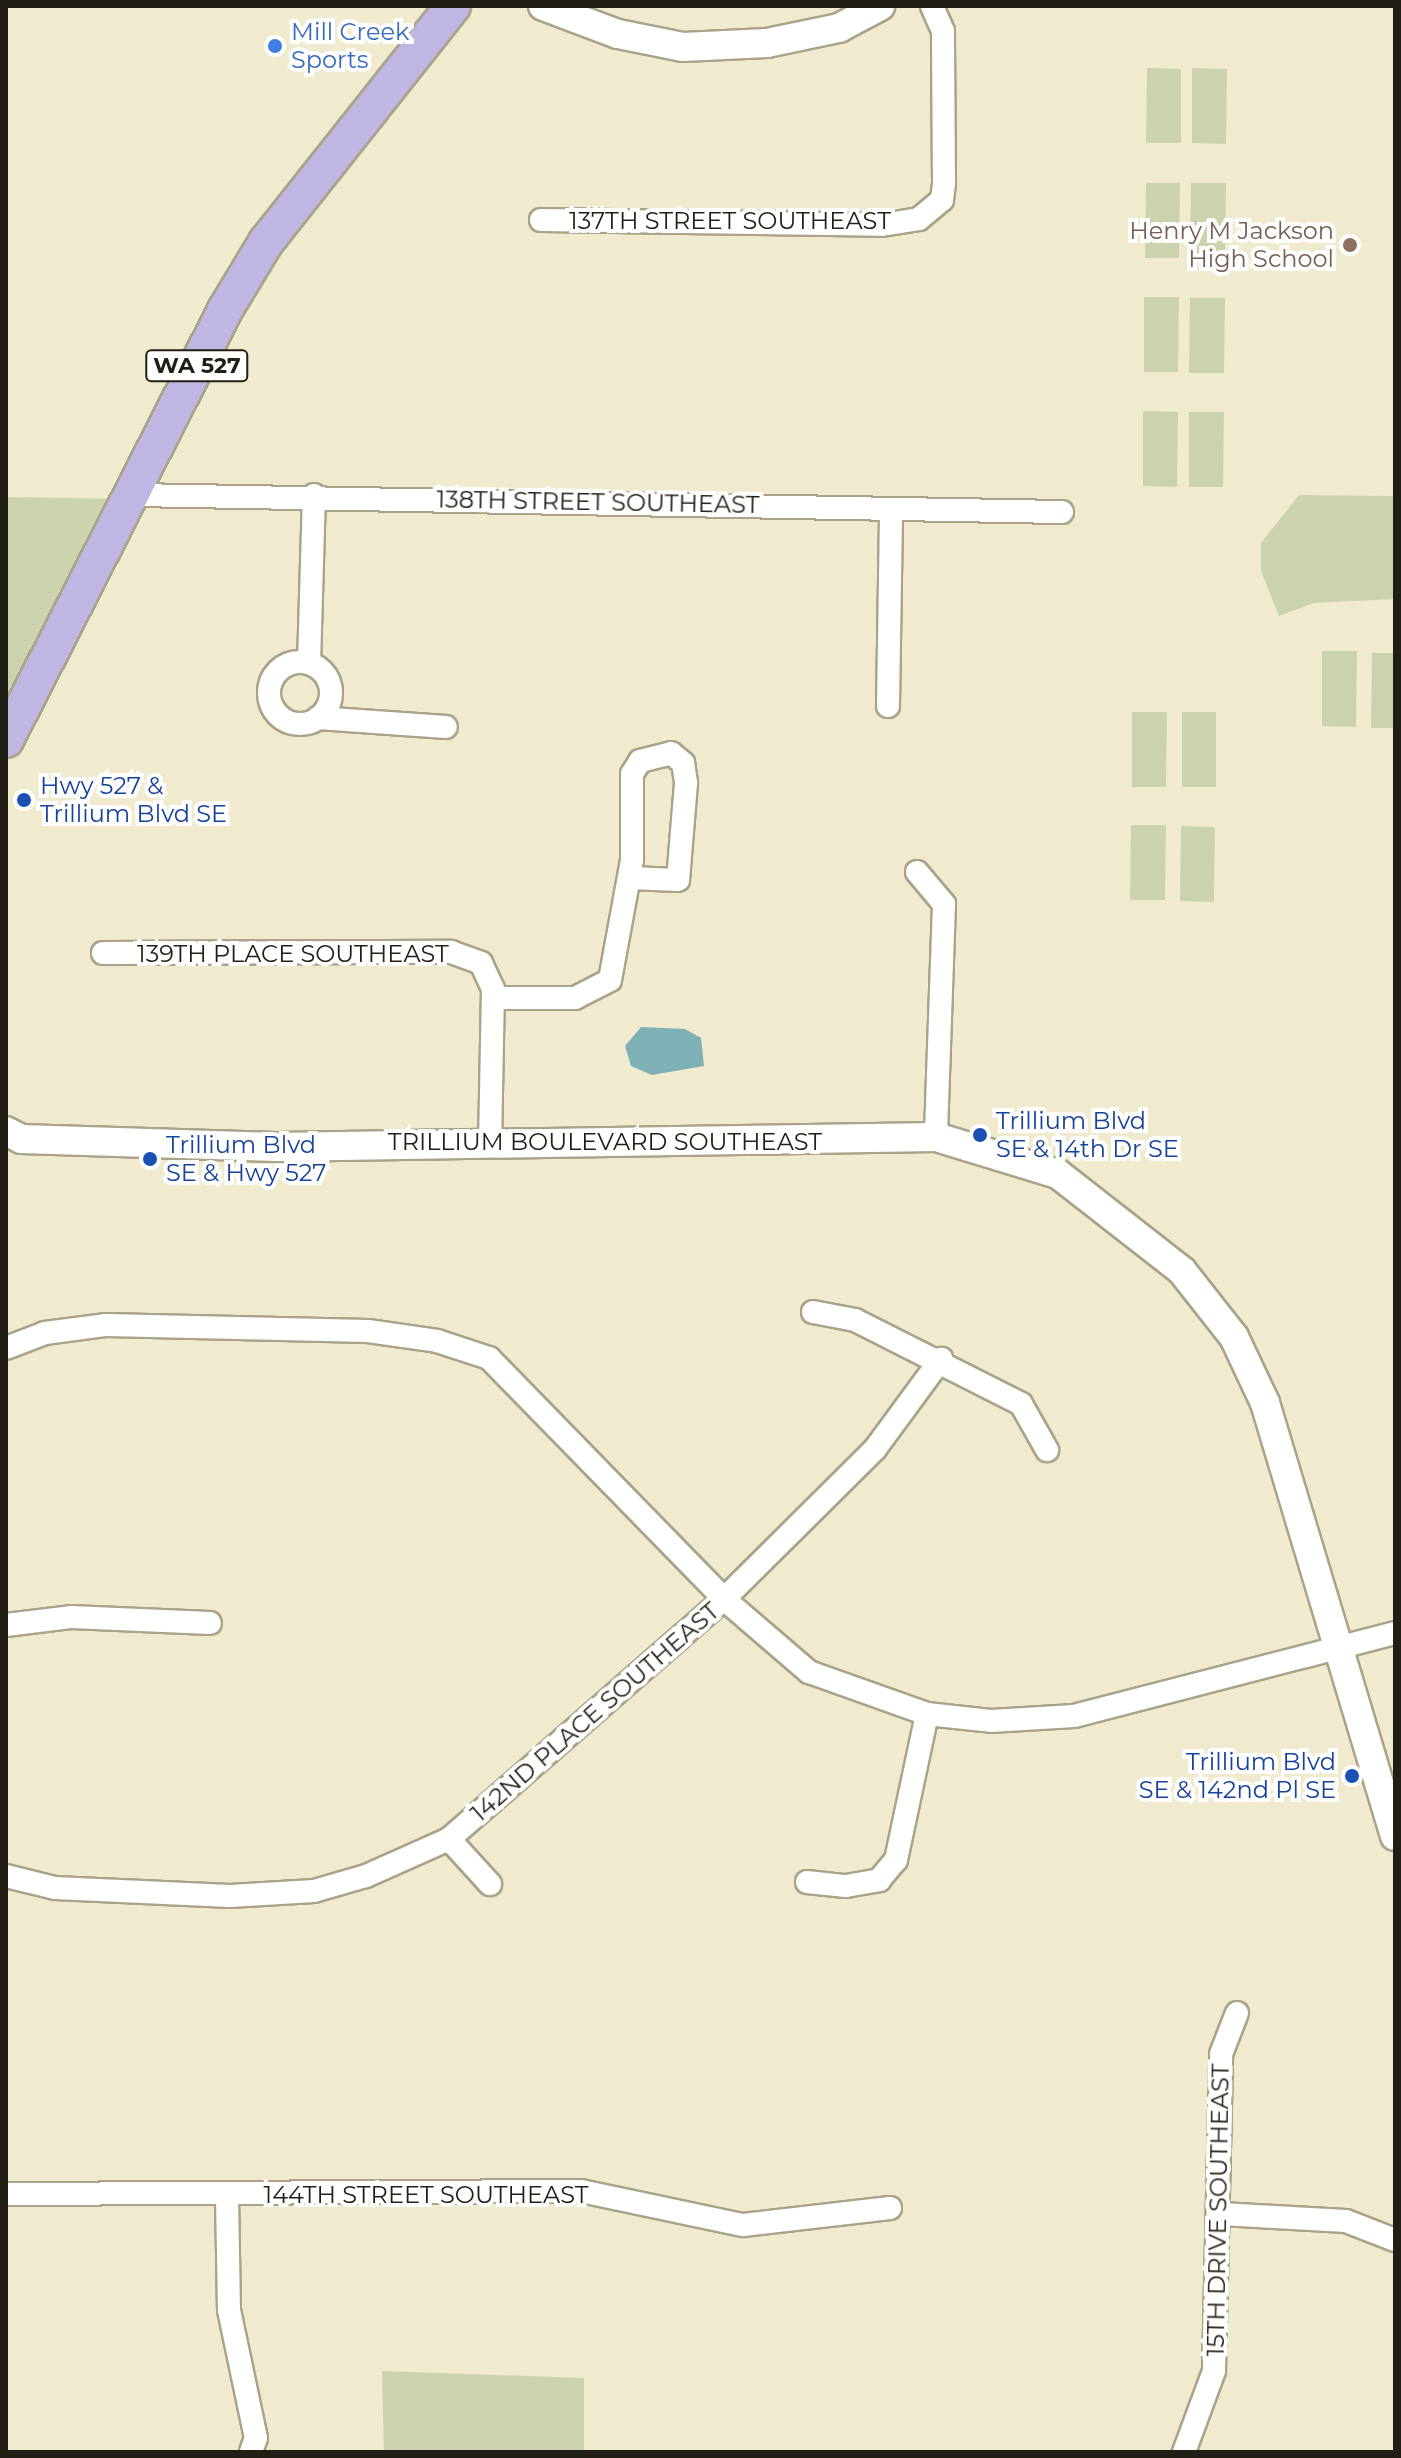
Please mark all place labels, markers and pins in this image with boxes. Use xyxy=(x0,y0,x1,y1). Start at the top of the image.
place label: Mill Creek Sports xyxy=(291,18,409,74)
marker: Mill Creek Sports xyxy=(266,37,284,55)
place label: Henry M Jackson High School xyxy=(1129,217,1334,273)
marker: Henry M Jackson High School xyxy=(1341,236,1359,254)
place label: Hwy 527 & Trillium Blvd SE xyxy=(40,772,227,828)
marker: Hwy 527 & Trillium Blvd SE xyxy=(15,791,33,809)
place label: Trillium Blvd SE & 14th Dr SE xyxy=(996,1107,1179,1163)
marker: Trillium Blvd SE & 14th Dr SE xyxy=(971,1126,989,1144)
place label: Trillium Blvd SE & Hwy 527 xyxy=(166,1131,326,1187)
marker: Trillium Blvd SE & Hwy 527 xyxy=(141,1150,159,1168)
place label: Trillium Blvd SE & 142nd Pl SE xyxy=(1139,1748,1336,1804)
marker: Trillium Blvd SE & 142nd Pl SE xyxy=(1343,1767,1361,1785)

